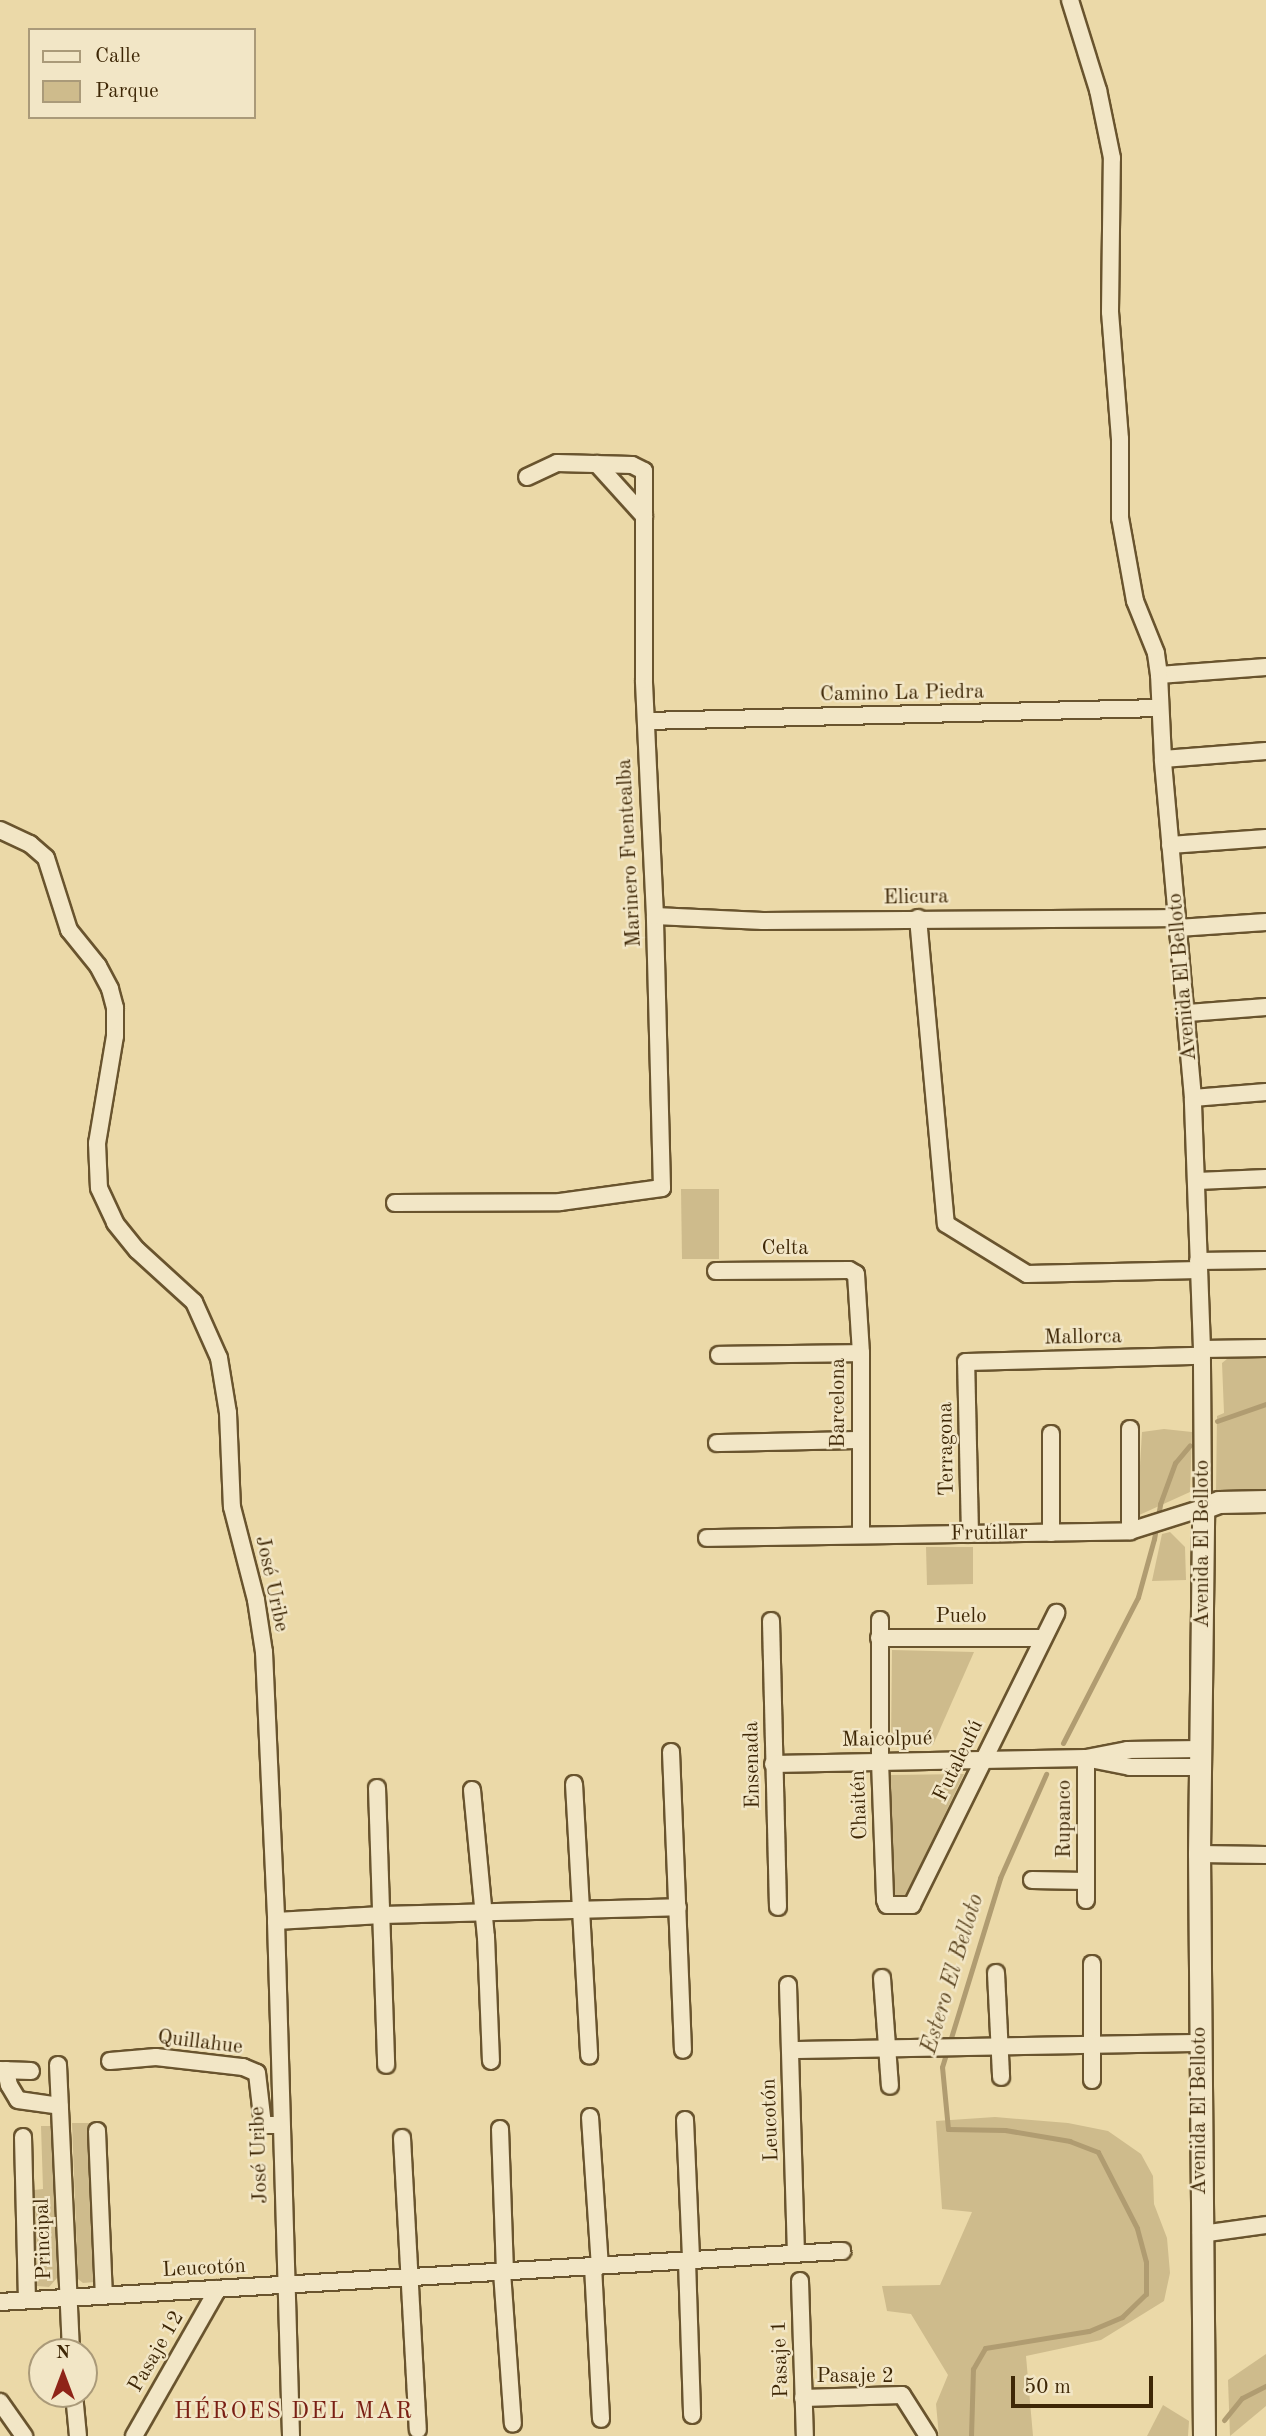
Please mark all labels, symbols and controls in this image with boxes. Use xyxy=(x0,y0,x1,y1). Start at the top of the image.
legend xyxy=(28,28,256,119)
text: Calle xyxy=(95,46,140,67)
text: Parque xyxy=(95,81,159,102)
street label: Camino La Piedra xyxy=(820,680,984,708)
street label: Marinero Fuentealba xyxy=(612,758,648,948)
street label: Elicura xyxy=(883,885,949,911)
street label: Avenida El Belloto xyxy=(1163,892,1203,1062)
street label: Celta xyxy=(761,1236,809,1262)
street label: Mallorca xyxy=(1044,1325,1122,1351)
street label: Barcelona xyxy=(826,1358,852,1448)
street label: Terragona xyxy=(934,1402,960,1496)
street label: Avenida El Belloto xyxy=(1190,1460,1216,1628)
street label: Frutillar xyxy=(950,1521,1028,1547)
street label: José Uribe xyxy=(249,1534,293,1634)
street label: Puelo xyxy=(935,1604,987,1630)
street label: Futaleufú xyxy=(928,1716,990,1806)
street label: Ensenada xyxy=(740,1721,766,1809)
street label: Maicolpué xyxy=(841,1727,933,1753)
street label: Chaitén xyxy=(846,1770,874,1840)
street label: Rupanco xyxy=(1052,1780,1078,1858)
water label: Estero El Belloto xyxy=(916,1891,990,2057)
street label: Quillahue xyxy=(156,2025,244,2061)
street label: Avenida El Belloto xyxy=(1187,2027,1213,2195)
street label: Leucotón xyxy=(757,2078,785,2162)
street label: José Uribe xyxy=(246,2106,274,2204)
street label: Principal xyxy=(30,2198,58,2280)
street label: Leucotón xyxy=(162,2254,246,2284)
street label: Pasaje 12 xyxy=(124,2307,190,2397)
street label: Pasaje 1 xyxy=(767,2320,795,2398)
north arrow xyxy=(28,2338,98,2408)
text: N xyxy=(56,2344,70,2363)
scale bar xyxy=(1014,2362,1156,2406)
street label: Pasaje 2 xyxy=(816,2364,894,2390)
text: 50 m xyxy=(1024,2377,1071,2398)
district label: HÉROES DEL MAR xyxy=(176,2398,412,2426)

